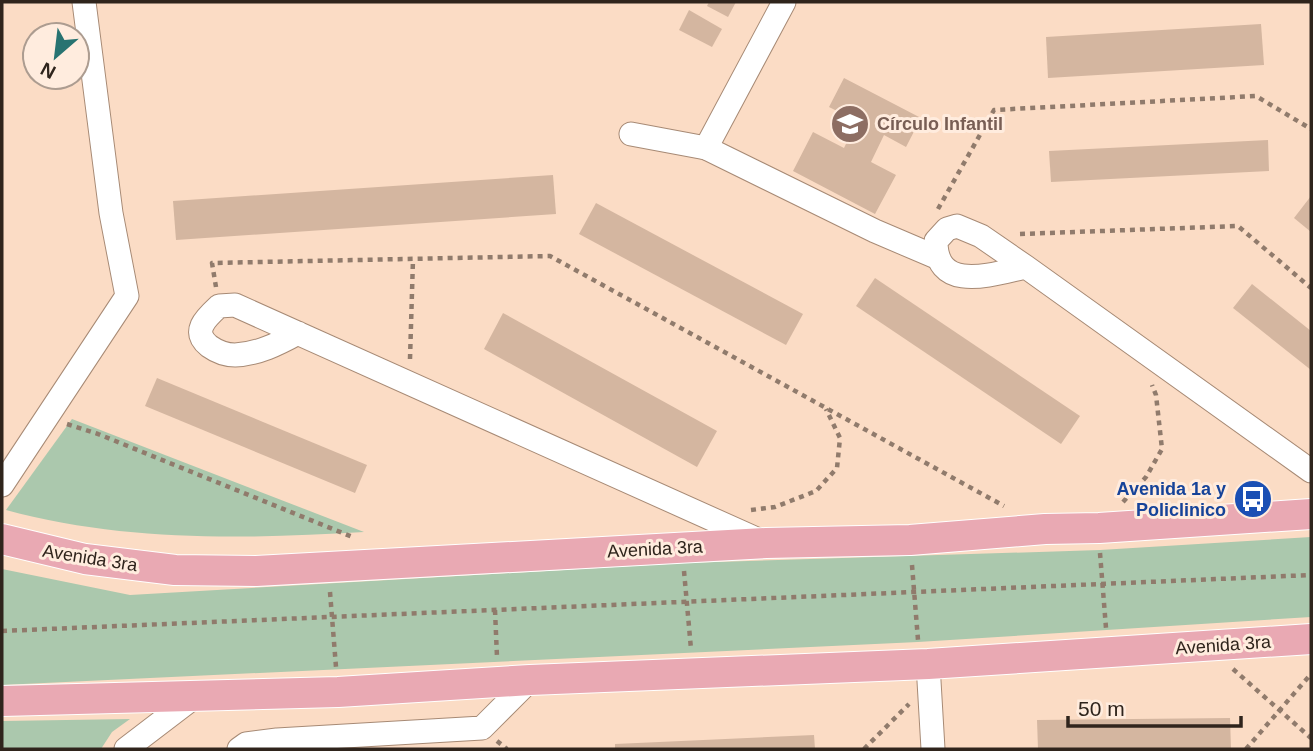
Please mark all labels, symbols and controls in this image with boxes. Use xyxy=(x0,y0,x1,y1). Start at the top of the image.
north arrow xyxy=(21,21,91,91)
text: N xyxy=(37,58,59,83)
school or university icon: Círculo Infantil xyxy=(829,103,871,145)
place label: Círculo Infantil xyxy=(877,114,1003,134)
bus stop icon: Avenida 1a y Policlinico xyxy=(1232,478,1274,520)
place label: Avenida 1a y Policlinico xyxy=(1117,479,1226,520)
street label: Avenida 3ra xyxy=(607,536,704,561)
street label: Avenida 3ra xyxy=(41,541,140,576)
street label: Avenida 3ra xyxy=(1175,632,1272,658)
scale bar xyxy=(1068,684,1241,728)
text: 50 m xyxy=(1078,697,1125,720)

